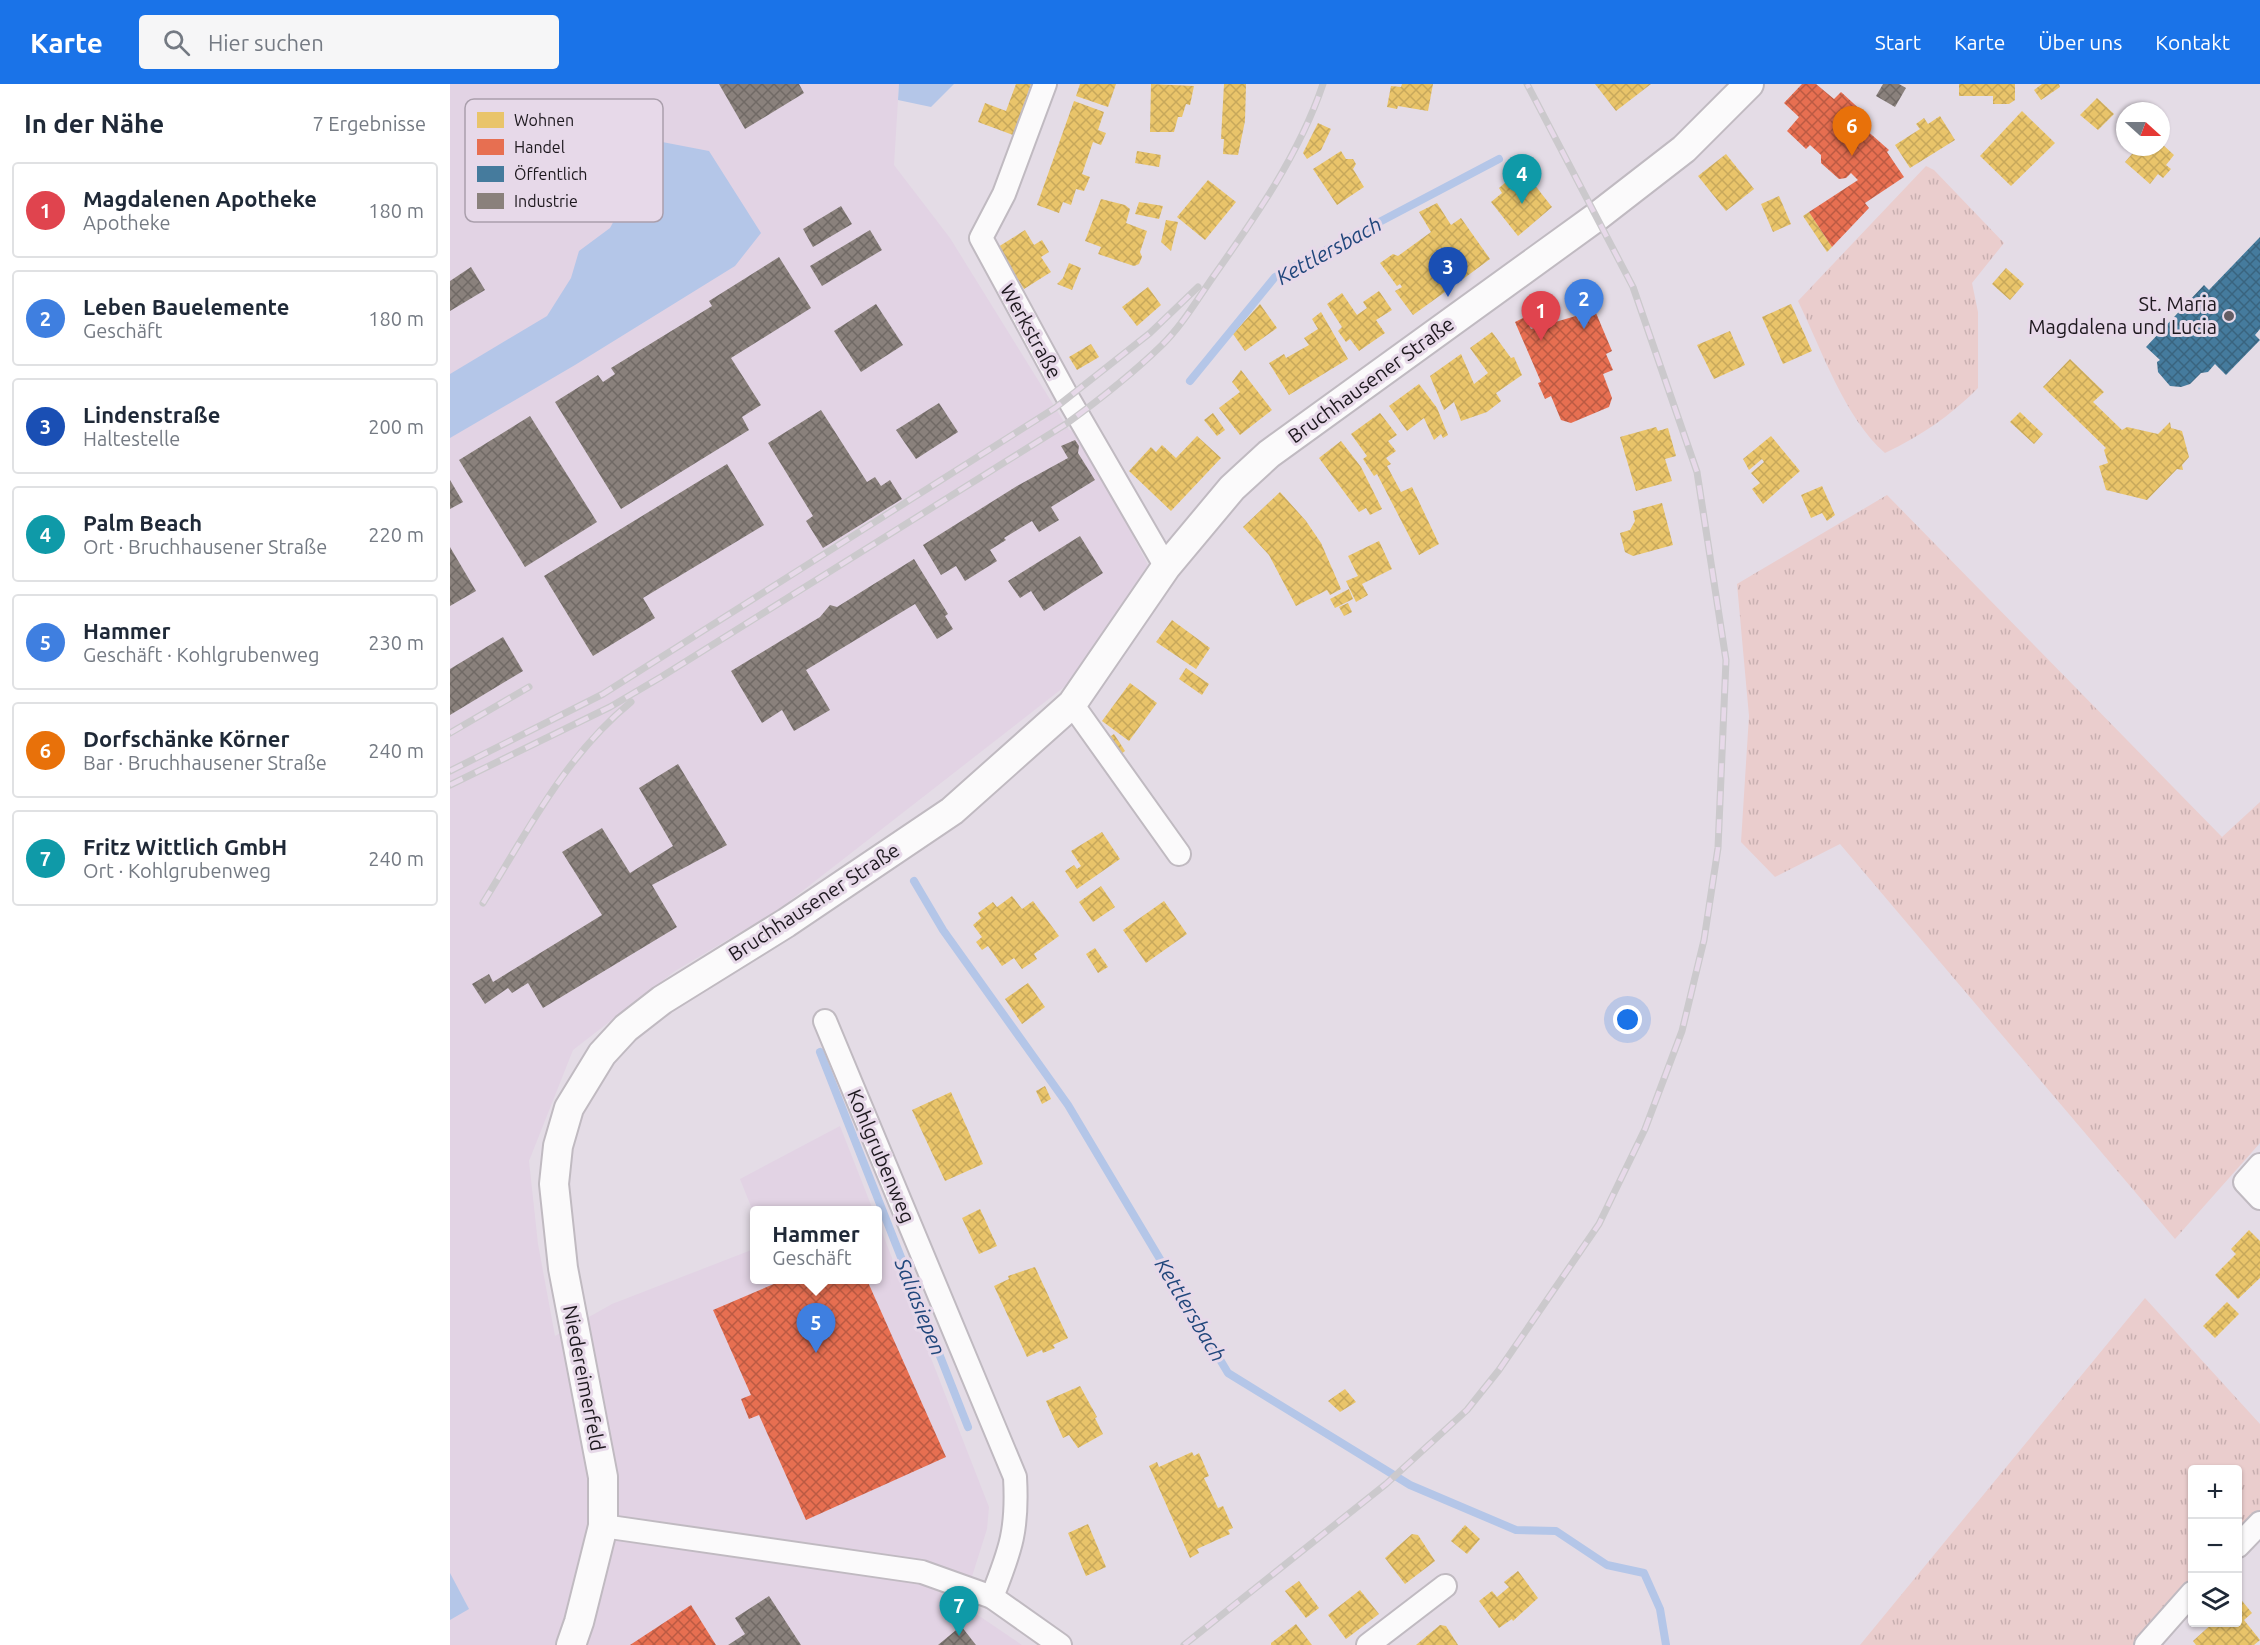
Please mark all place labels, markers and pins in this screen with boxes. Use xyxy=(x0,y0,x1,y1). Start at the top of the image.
pin: 6 xyxy=(1832,106,1872,156)
pin: 4 xyxy=(1502,154,1542,204)
pin: 3 xyxy=(1428,248,1468,297)
pin: 2 xyxy=(1564,280,1604,329)
pin: 1 xyxy=(1522,292,1560,341)
place label: St. Maria Magdalena und Lucia xyxy=(2028,292,2217,338)
marker: St. Maria Magdalena und Lucia xyxy=(2222,309,2236,323)
pin: 5 xyxy=(796,1304,836,1353)
pin: 7 xyxy=(940,1586,978,1636)

